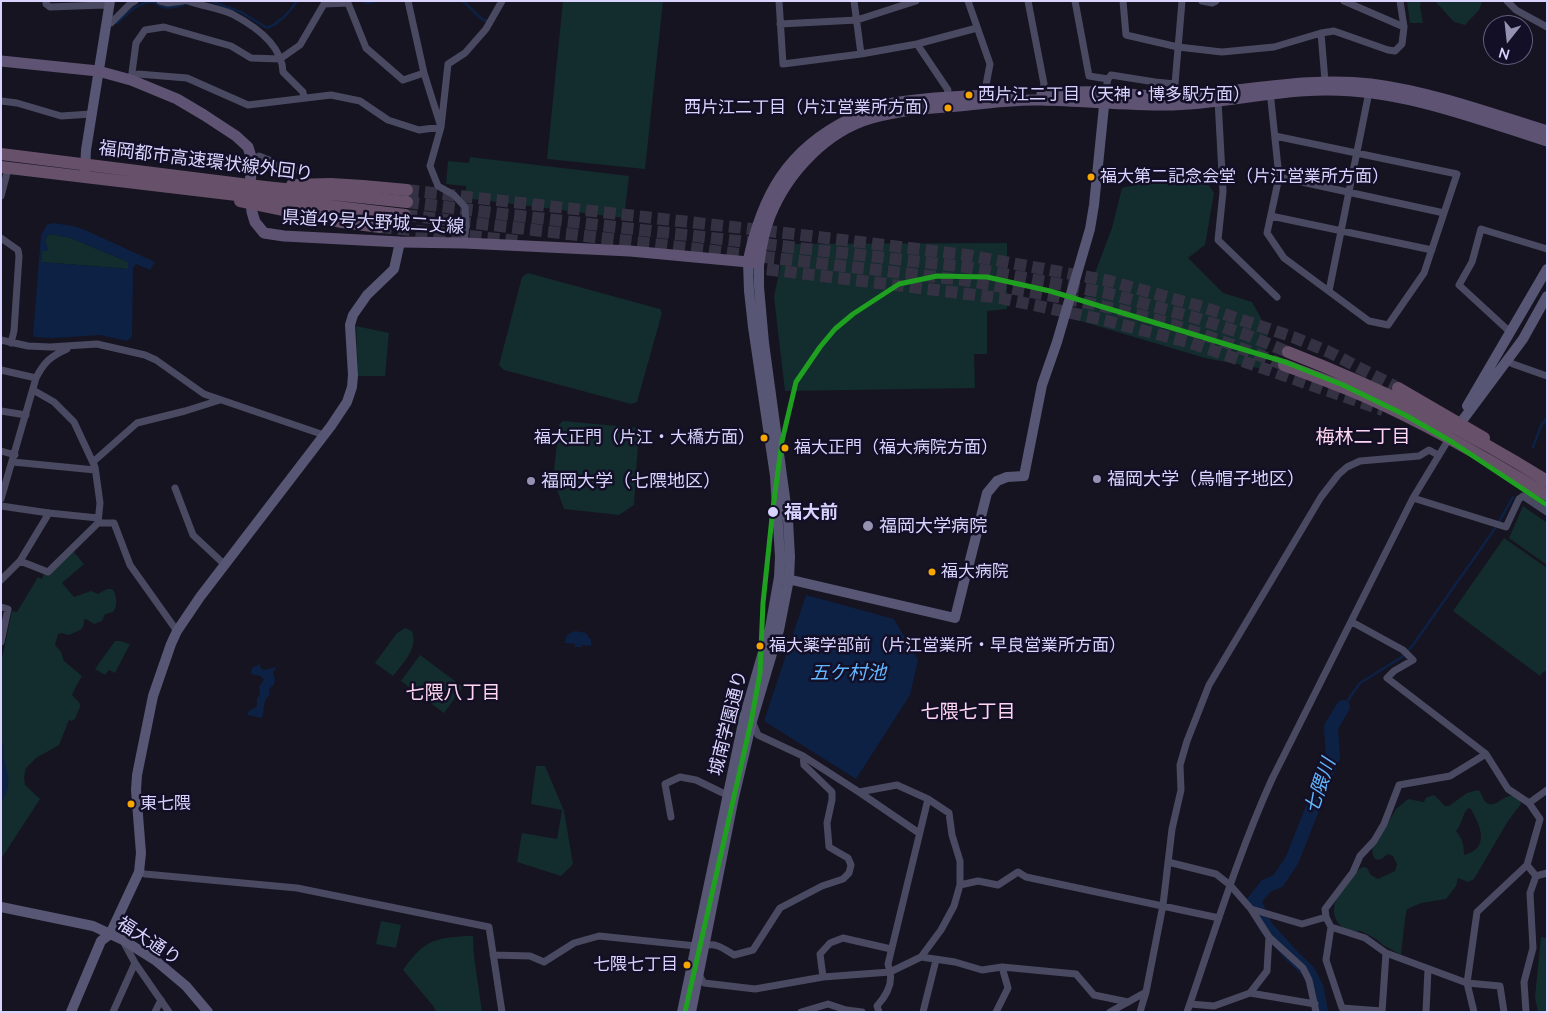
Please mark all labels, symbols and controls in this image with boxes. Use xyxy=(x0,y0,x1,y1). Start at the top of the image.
north arrow xyxy=(1483,15,1533,65)
text: N xyxy=(1496,44,1512,64)
place label: 西片江二丁目（天神・博多駅方面） xyxy=(978,85,1250,105)
marker: 西片江二丁目（天神・博多駅方面） xyxy=(964,90,974,100)
place label: 西片江二丁目（片江営業所方面） xyxy=(684,98,939,118)
marker: 西片江二丁目（片江営業所方面） xyxy=(943,103,953,113)
street label: 福岡都市高速環状線外回り xyxy=(97,137,315,185)
place label: 福大第二記念会堂（片江営業所方面） xyxy=(1100,167,1389,187)
marker: 福大第二記念会堂（片江営業所方面） xyxy=(1086,172,1096,182)
street label: 県道49号大野城二丈線 xyxy=(281,206,465,238)
district label: 梅林二丁目 xyxy=(1316,426,1410,448)
place label: 福大正門（片江・大橋方面） xyxy=(534,428,755,448)
marker: 福大正門（片江・大橋方面） xyxy=(759,433,769,443)
place label: 福大正門（福大病院方面） xyxy=(794,438,998,458)
marker: 福大正門（福大病院方面） xyxy=(780,443,790,453)
place label: 福岡大学（烏帽子地区） xyxy=(1107,468,1305,490)
place label: 福岡大学（七隈地区） xyxy=(541,470,721,492)
marker: 福岡大学（烏帽子地区） xyxy=(1091,473,1103,485)
marker: 福岡大学（七隈地区） xyxy=(525,475,537,487)
place label: 福大前 xyxy=(784,501,838,523)
marker: 福大前 xyxy=(766,505,780,519)
place label: 福岡大学病院 xyxy=(879,515,987,537)
marker: 福岡大学病院 xyxy=(861,519,875,533)
place label: 福大病院 xyxy=(941,562,1009,582)
marker: 福大病院 xyxy=(927,567,937,577)
place label: 福大薬学部前（片江営業所・早良営業所方面） xyxy=(769,636,1126,656)
marker: 福大薬学部前（片江営業所・早良営業所方面） xyxy=(755,641,765,651)
water label: 五ケ村池 xyxy=(810,662,886,684)
street label: 城南学園通り xyxy=(704,668,752,778)
district label: 七隈八丁目 xyxy=(406,682,500,704)
district label: 七隈七丁目 xyxy=(921,701,1015,723)
water label: 七隈川 xyxy=(1300,755,1340,817)
place label: 東七隈 xyxy=(140,794,191,814)
marker: 東七隈 xyxy=(126,799,136,809)
street label: 福大通り xyxy=(113,912,185,970)
place label: 七隈七丁目 xyxy=(593,955,678,975)
marker: 七隈七丁目 xyxy=(682,960,692,970)

